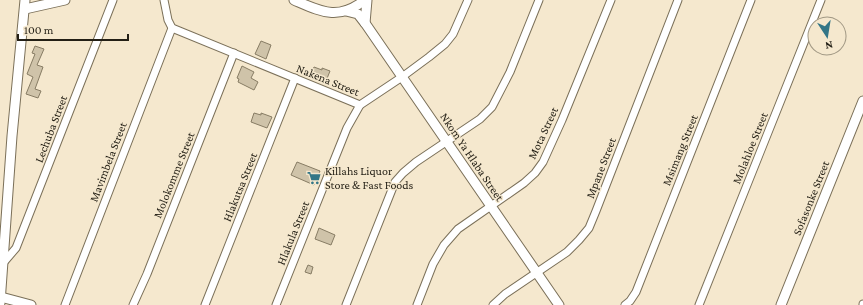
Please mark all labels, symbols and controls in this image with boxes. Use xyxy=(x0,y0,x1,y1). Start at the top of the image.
scale bar xyxy=(18,16,128,42)
north arrow xyxy=(807,16,847,56)
text: 100 m xyxy=(24,23,54,37)
text: N xyxy=(824,39,834,53)
street label: Nakena Street xyxy=(294,61,362,99)
street label: Lechuba Street xyxy=(32,92,71,165)
street label: Mota Street xyxy=(525,104,562,161)
street label: Molahloe Street xyxy=(729,109,771,186)
street label: Nkom Ya Hlaba Street xyxy=(437,110,507,205)
street label: Msimang Street xyxy=(659,111,701,188)
street label: Mavimbela Street xyxy=(86,119,130,204)
street label: Molokomme Street xyxy=(150,129,198,220)
street label: Mpane Street xyxy=(583,135,619,200)
street label: Hlakutsa Street xyxy=(220,150,261,224)
street label: Sofasonke Street xyxy=(790,158,833,237)
place label: Killahs Liquor Store & Fast Foods xyxy=(325,164,414,192)
supermarket icon: Killahs Liquor Store & Fast Foods xyxy=(306,170,322,186)
street label: Hlakula Street xyxy=(274,198,313,267)

